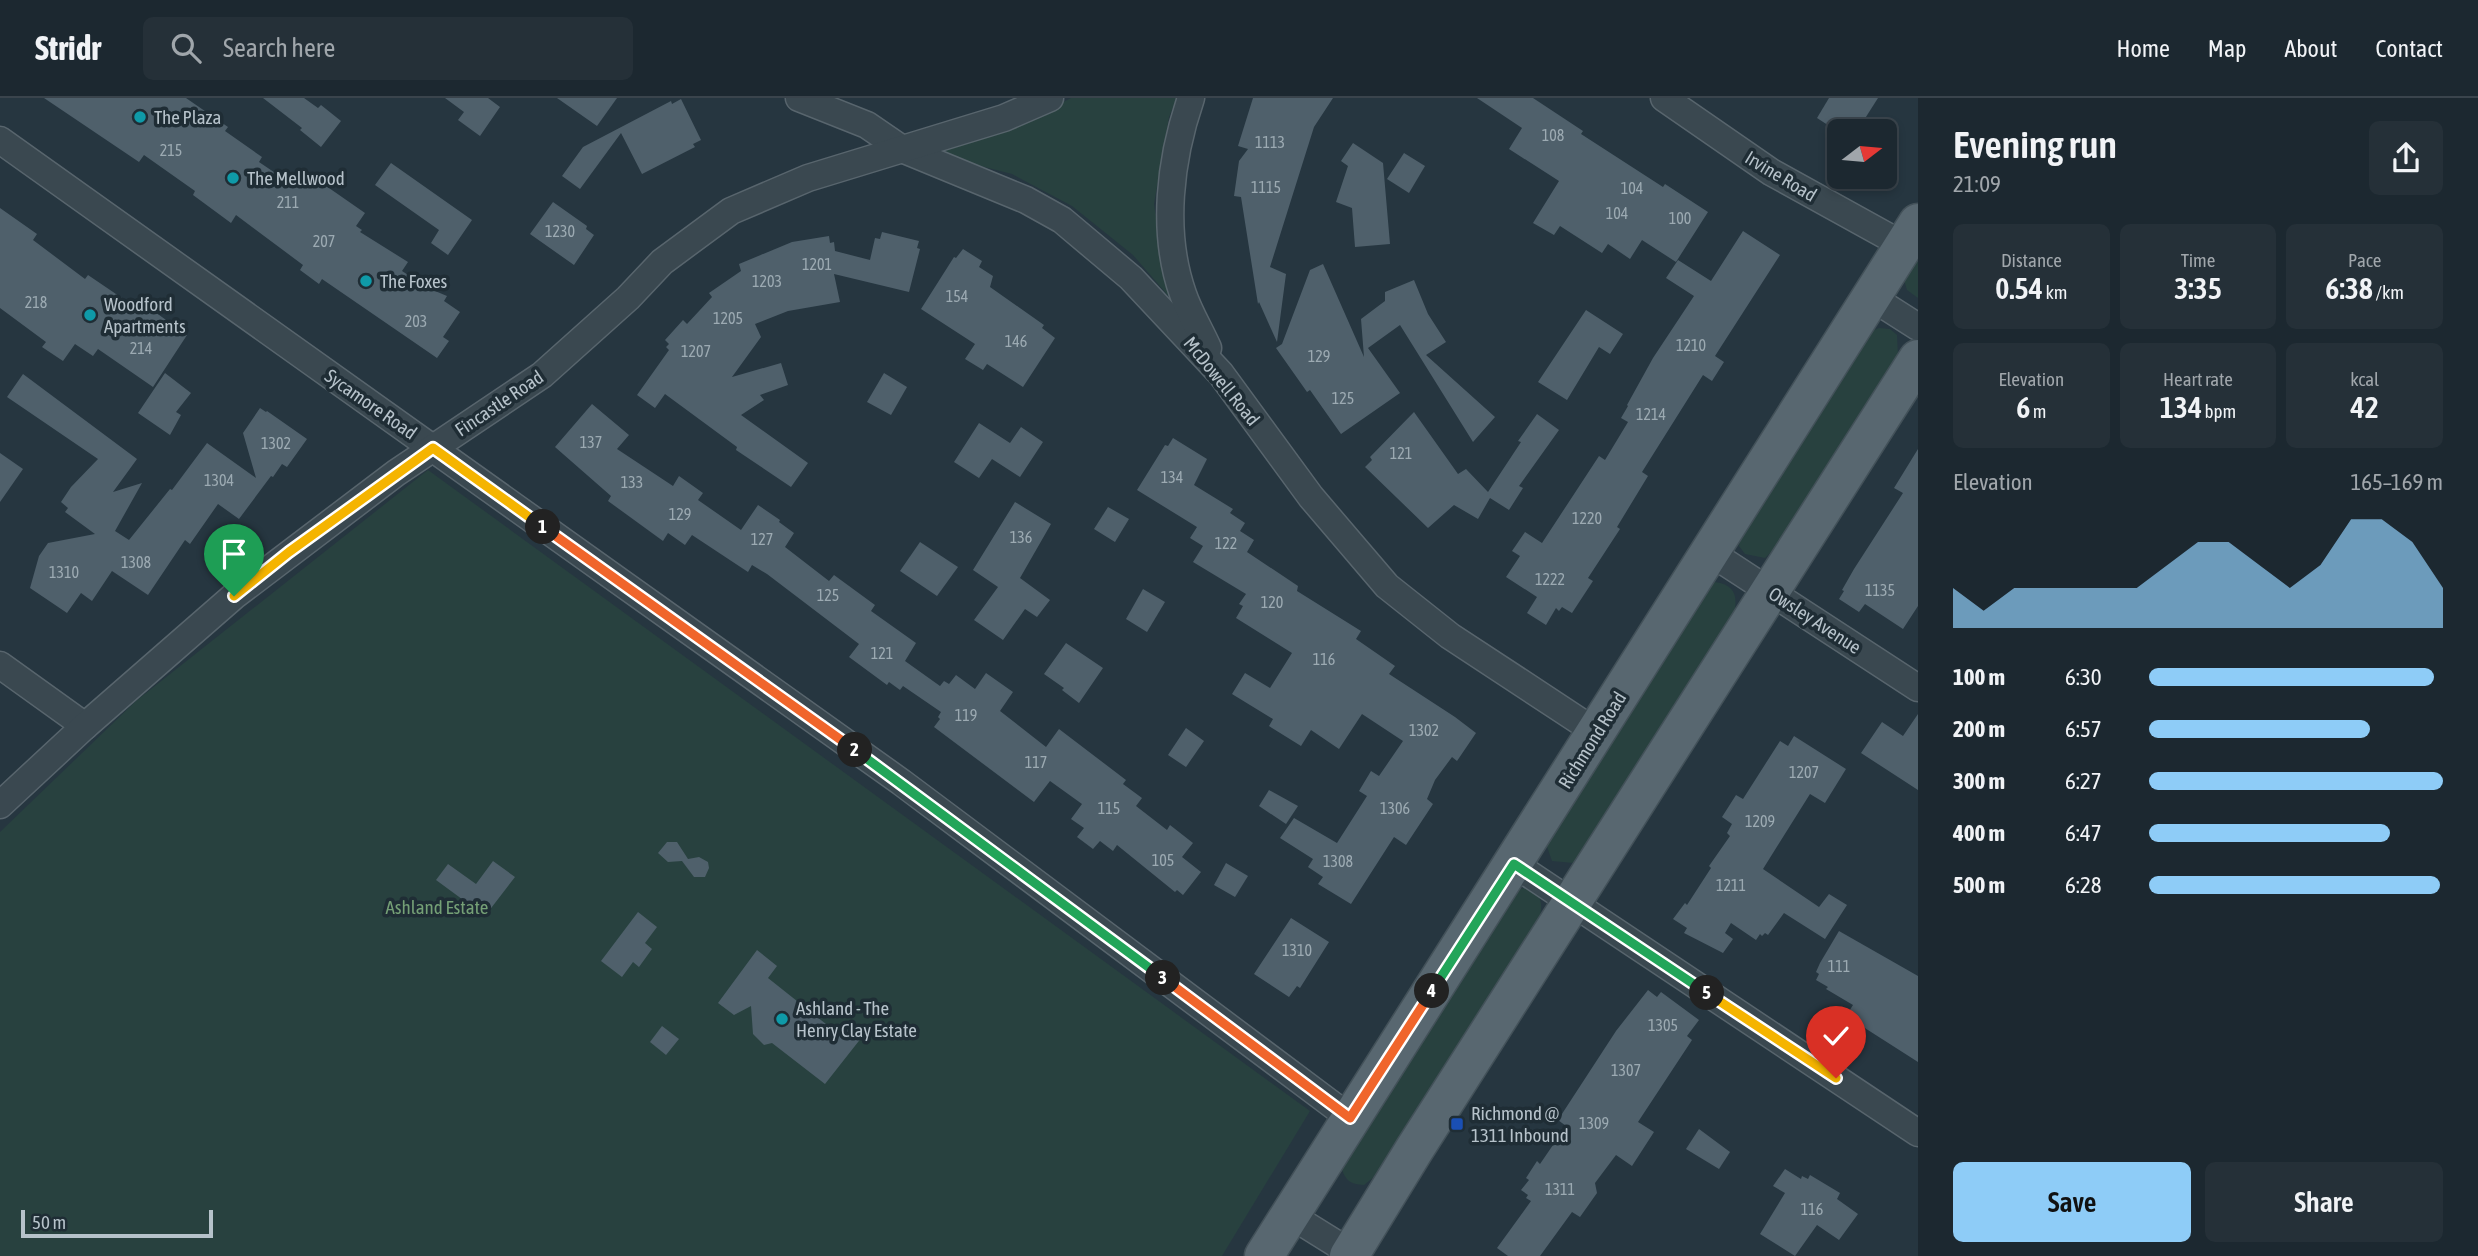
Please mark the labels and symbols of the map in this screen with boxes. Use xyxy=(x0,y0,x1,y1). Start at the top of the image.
place label: The Plaza xyxy=(154,106,221,128)
marker: The Plaza xyxy=(132,109,148,125)
north arrow xyxy=(1827,119,1897,189)
house number: 108 xyxy=(1542,126,1564,144)
house number: 1113 xyxy=(1255,133,1285,151)
house number: 215 xyxy=(160,141,182,159)
street label: Irvine Road xyxy=(1741,146,1821,206)
place label: The Mellwood xyxy=(247,167,345,189)
marker: The Mellwood xyxy=(225,170,241,186)
house number: 1115 xyxy=(1251,178,1281,196)
house number: 104 xyxy=(1621,179,1643,197)
house number: 211 xyxy=(277,193,299,211)
house number: 104 xyxy=(1606,204,1628,222)
house number: 100 xyxy=(1669,209,1691,227)
house number: 1230 xyxy=(545,222,575,240)
house number: 207 xyxy=(313,232,335,250)
house number: 1201 xyxy=(802,255,832,273)
place label: The Foxes xyxy=(380,270,448,292)
house number: 1203 xyxy=(752,272,782,290)
marker: The Foxes xyxy=(358,273,374,289)
house number: 154 xyxy=(946,287,968,305)
house number: 218 xyxy=(25,293,47,311)
place label: Woodford Apartments xyxy=(104,293,186,337)
marker: Woodford Apartments xyxy=(82,307,98,323)
house number: 1205 xyxy=(713,309,743,327)
house number: 203 xyxy=(405,312,427,330)
house number: 146 xyxy=(1005,332,1027,350)
street label: McDowell Road xyxy=(1180,332,1264,430)
house number: 1210 xyxy=(1676,336,1706,354)
house number: 214 xyxy=(130,339,152,357)
house number: 1207 xyxy=(681,342,711,360)
house number: 129 xyxy=(1308,347,1330,365)
street label: Sycamore Road xyxy=(321,364,421,444)
street label: Fincastle Road xyxy=(451,365,547,441)
house number: 125 xyxy=(1332,389,1354,407)
house number: 1214 xyxy=(1636,405,1666,423)
house number: 137 xyxy=(580,433,602,451)
house number: 1302 xyxy=(261,434,291,452)
house number: 121 xyxy=(1390,444,1412,462)
house number: 134 xyxy=(1161,468,1183,486)
house number: 1304 xyxy=(204,471,234,489)
house number: 133 xyxy=(621,473,643,491)
house number: 129 xyxy=(669,505,691,523)
house number: 1220 xyxy=(1572,509,1602,527)
pin: 1 xyxy=(526,510,560,544)
pin xyxy=(204,524,264,596)
house number: 136 xyxy=(1010,528,1032,546)
house number: 127 xyxy=(751,530,773,548)
house number: 122 xyxy=(1215,534,1237,552)
house number: 1308 xyxy=(121,553,151,571)
house number: 1310 xyxy=(49,563,79,581)
house number: 1222 xyxy=(1535,570,1565,588)
house number: 1135 xyxy=(1865,581,1895,599)
street label: Owsley Avenue xyxy=(1765,582,1865,658)
house number: 125 xyxy=(817,586,839,604)
house number: 120 xyxy=(1261,593,1283,611)
house number: 121 xyxy=(871,644,893,662)
house number: 116 xyxy=(1313,650,1335,668)
street label: Richmond Road xyxy=(1554,688,1630,792)
house number: 119 xyxy=(955,706,977,724)
house number: 1302 xyxy=(1409,721,1439,739)
pin: 2 xyxy=(838,732,872,768)
house number: 117 xyxy=(1025,753,1047,771)
house number: 1207 xyxy=(1789,763,1819,781)
house number: 115 xyxy=(1098,799,1120,817)
house number: 1306 xyxy=(1380,799,1410,817)
house number: 1209 xyxy=(1745,812,1775,830)
house number: 105 xyxy=(1152,851,1174,869)
house number: 1308 xyxy=(1323,852,1353,870)
house number: 1211 xyxy=(1716,876,1746,894)
park label: Ashland Estate xyxy=(386,896,488,918)
house number: 1310 xyxy=(1282,941,1312,959)
house number: 111 xyxy=(1828,957,1850,975)
pin: 3 xyxy=(1146,960,1180,996)
pin: 4 xyxy=(1414,974,1450,1008)
pin: 5 xyxy=(1690,976,1724,1010)
place label: Ashland - The Henry Clay Estate xyxy=(796,997,917,1041)
pin xyxy=(1806,1006,1866,1078)
marker: Ashland - The Henry Clay Estate xyxy=(774,1011,790,1027)
house number: 1305 xyxy=(1648,1016,1678,1034)
house number: 1307 xyxy=(1611,1061,1641,1079)
place label: Richmond @ 1311 Inbound xyxy=(1471,1102,1569,1146)
house number: 1309 xyxy=(1579,1114,1609,1132)
marker: Richmond @ 1311 Inbound xyxy=(1449,1116,1465,1132)
house number: 1311 xyxy=(1545,1180,1575,1198)
house number: 116 xyxy=(1801,1200,1823,1218)
scale bar xyxy=(21,1207,214,1239)

